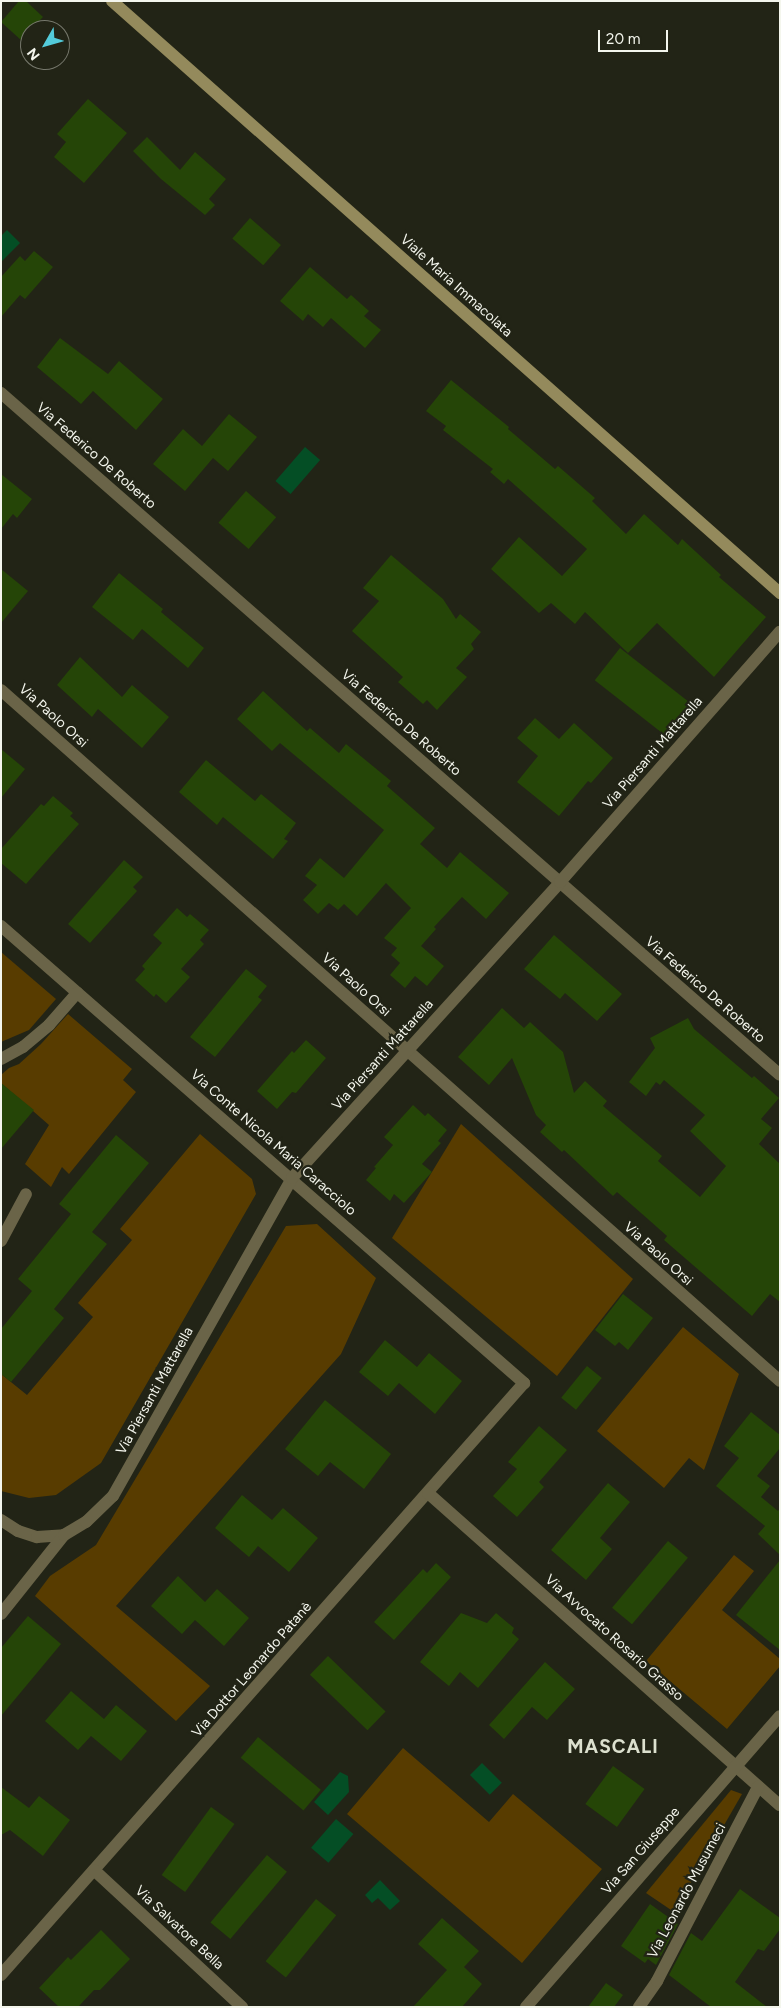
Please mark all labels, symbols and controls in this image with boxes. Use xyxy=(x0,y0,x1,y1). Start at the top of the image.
north arrow xyxy=(20,20,70,70)
scale bar xyxy=(601,20,671,52)
text: 20 m xyxy=(606,30,640,48)
text: N xyxy=(24,44,44,63)
street label: Viale Maria Immacolata xyxy=(397,231,515,341)
street label: Via Federico De Roberto xyxy=(33,399,159,513)
street label: Via Federico De Roberto xyxy=(338,666,464,780)
street label: Via Paolo Orsi xyxy=(15,681,91,751)
street label: Via Piersanti Mattarella xyxy=(600,693,706,813)
street label: Via Federico De Roberto xyxy=(642,933,768,1047)
street label: Via Paolo Orsi xyxy=(318,950,394,1020)
street label: Via Piersanti Mattarella xyxy=(329,996,437,1114)
street label: Via Conte Nicola Maria Caracciolo xyxy=(187,1067,359,1219)
street label: Via Paolo Orsi xyxy=(620,1219,696,1289)
street label: Via Piersanti Mattarella xyxy=(113,1324,197,1458)
street label: Via Avvocato Rosario Grasso xyxy=(541,1571,687,1705)
street label: Via Dottor Leonardo Patanè xyxy=(189,1599,315,1741)
district label: MASCALI xyxy=(566,1736,660,1758)
street label: Via San Giuseppe xyxy=(598,1804,684,1898)
street label: Via Leonardo Musumeci xyxy=(644,1821,730,1961)
street label: Via Salvatore Bella xyxy=(131,1883,227,1973)

